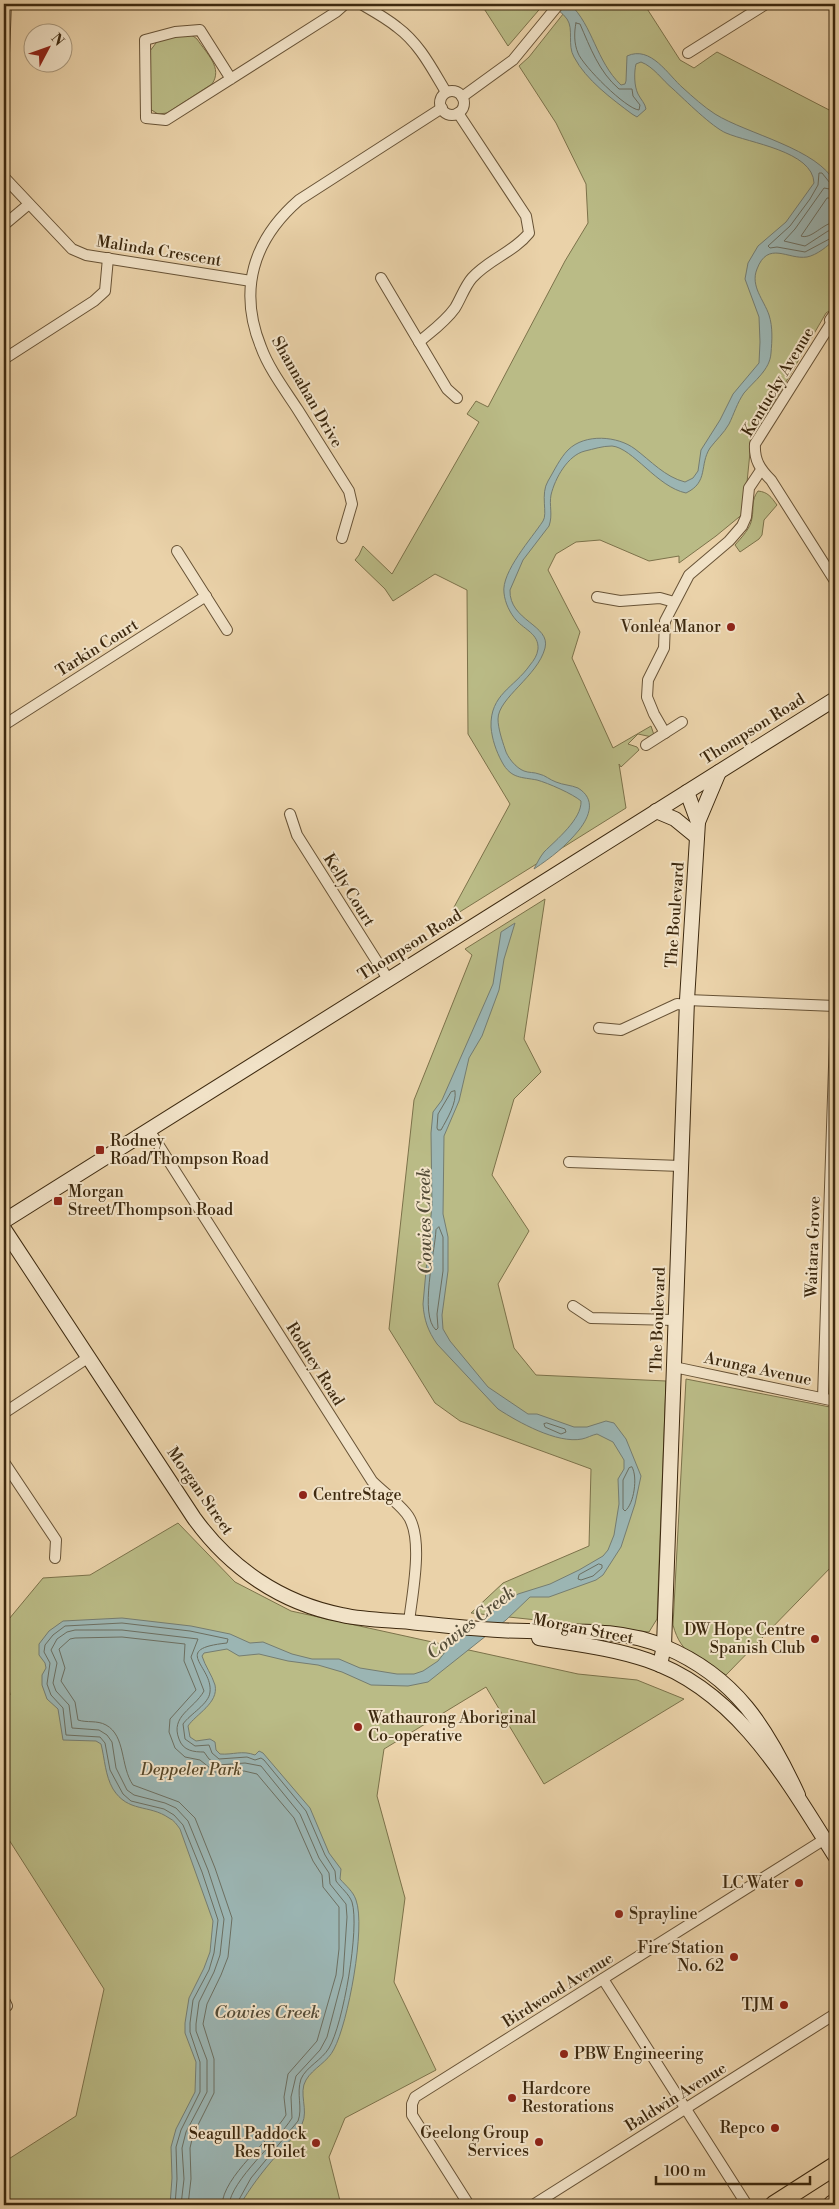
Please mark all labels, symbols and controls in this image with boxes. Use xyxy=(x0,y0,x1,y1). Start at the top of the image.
north arrow xyxy=(22,22,72,72)
text: N xyxy=(47,30,67,50)
street label: Malinda Crescent xyxy=(95,231,223,271)
street label: Kentucky Avenue xyxy=(737,324,819,440)
street label: Shannahan Drive xyxy=(267,333,347,451)
street label: Tarkin Court xyxy=(52,615,142,681)
place label: Vonlea Manor xyxy=(620,617,721,637)
marker: Vonlea Manor xyxy=(725,621,737,633)
street label: Thompson Road xyxy=(697,689,809,769)
street label: Kelly Court xyxy=(319,850,379,931)
street label: The Boulevard xyxy=(661,862,689,968)
street label: Thompson Road xyxy=(354,905,466,985)
place label: Rodney Road/Thompson Road xyxy=(110,1131,269,1169)
marker: Rodney Road/Thompson Road xyxy=(94,1144,106,1156)
water label: Cowies Creek xyxy=(413,1168,437,1274)
place label: Morgan Street/Thompson Road xyxy=(68,1182,233,1220)
marker: Morgan Street/Thompson Road xyxy=(52,1195,64,1207)
street label: Waitara Grove xyxy=(801,1196,825,1299)
street label: The Boulevard xyxy=(646,1267,670,1373)
street label: Rodney Road xyxy=(281,1319,349,1409)
street label: Arunga Avenue xyxy=(701,1348,814,1390)
street label: Morgan Street xyxy=(162,1443,238,1539)
place label: CentreStage xyxy=(313,1485,402,1505)
marker: CentreStage xyxy=(297,1489,309,1501)
water label: Cowies Creek xyxy=(422,1581,520,1665)
street label: Morgan Street xyxy=(531,1609,636,1649)
place label: DW Hope Centre Spanish Club xyxy=(684,1620,805,1658)
marker: DW Hope Centre Spanish Club xyxy=(809,1633,821,1645)
place label: Wathaurong Aboriginal Co-operative xyxy=(367,1708,537,1746)
marker: Wathaurong Aboriginal Co-operative xyxy=(352,1721,364,1733)
park label: Deppeler Park xyxy=(139,1760,242,1780)
place label: LC Water xyxy=(722,1873,789,1893)
marker: LC Water xyxy=(793,1877,805,1889)
place label: Sprayline xyxy=(629,1904,698,1924)
marker: Sprayline xyxy=(613,1908,625,1920)
place label: Fire Station No. 62 xyxy=(638,1938,724,1976)
street label: Birdwood Avenue xyxy=(498,1948,617,2033)
marker: Fire Station No. 62 xyxy=(728,1951,740,1963)
place label: TJM xyxy=(741,1995,774,2015)
marker: TJM xyxy=(778,1999,790,2011)
water label: Cowies Creek xyxy=(214,2001,320,2024)
place label: PBW Engineering xyxy=(574,2044,704,2064)
marker: PBW Engineering xyxy=(558,2048,570,2060)
street label: Baldwin Avenue xyxy=(621,2058,730,2137)
place label: Hardcore Restorations xyxy=(522,2079,614,2117)
marker: Hardcore Restorations xyxy=(506,2092,518,2104)
place label: Repco xyxy=(720,2118,765,2138)
marker: Repco xyxy=(769,2122,781,2134)
place label: Geelong Group Services xyxy=(420,2123,529,2161)
place label: Seagull Paddock Res Toilet xyxy=(189,2124,308,2162)
marker: Geelong Group Services xyxy=(533,2136,545,2148)
marker: Seagull Paddock Res Toilet xyxy=(310,2137,322,2149)
scale bar xyxy=(656,2154,810,2186)
text: 100 m xyxy=(664,2162,706,2181)

